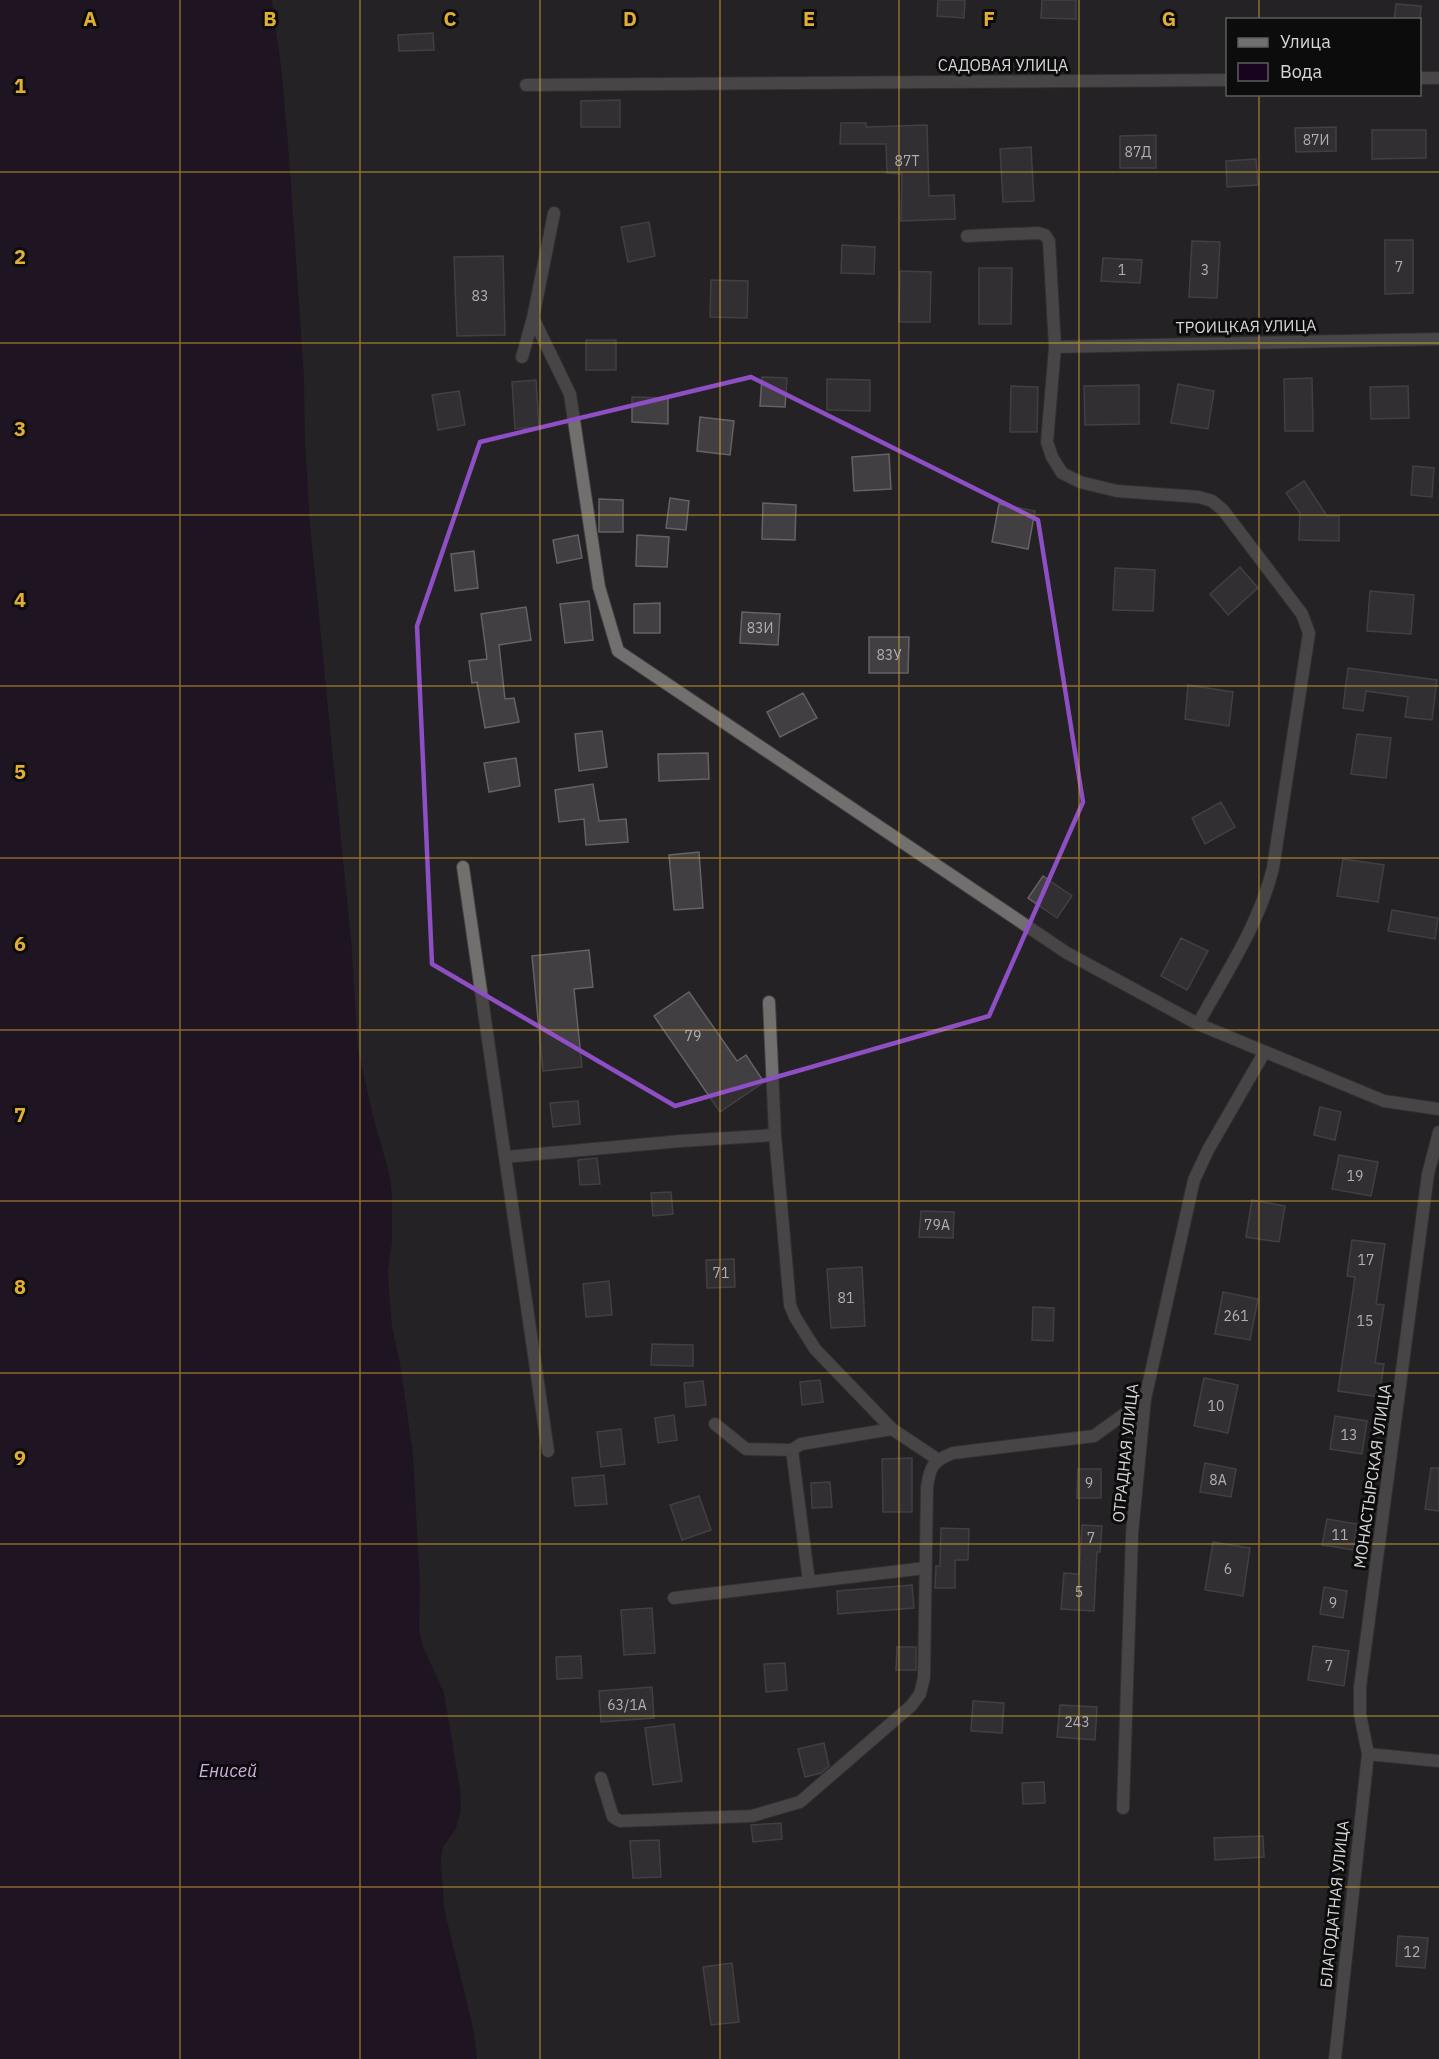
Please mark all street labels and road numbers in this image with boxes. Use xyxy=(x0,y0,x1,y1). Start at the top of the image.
street label: САДОВАЯ УЛИЦА xyxy=(938,55,1068,75)
street label: ТРОИЦКАЯ УЛИЦА xyxy=(1175,315,1317,337)
street label: ОТРАДНАЯ УЛИЦА xyxy=(1108,1382,1142,1524)
street label: МОНАСТЫРСКАЯ УЛИЦА xyxy=(1349,1382,1395,1570)
street label: БЛАГОДАТНАЯ УЛИЦА xyxy=(1315,1819,1353,1989)

